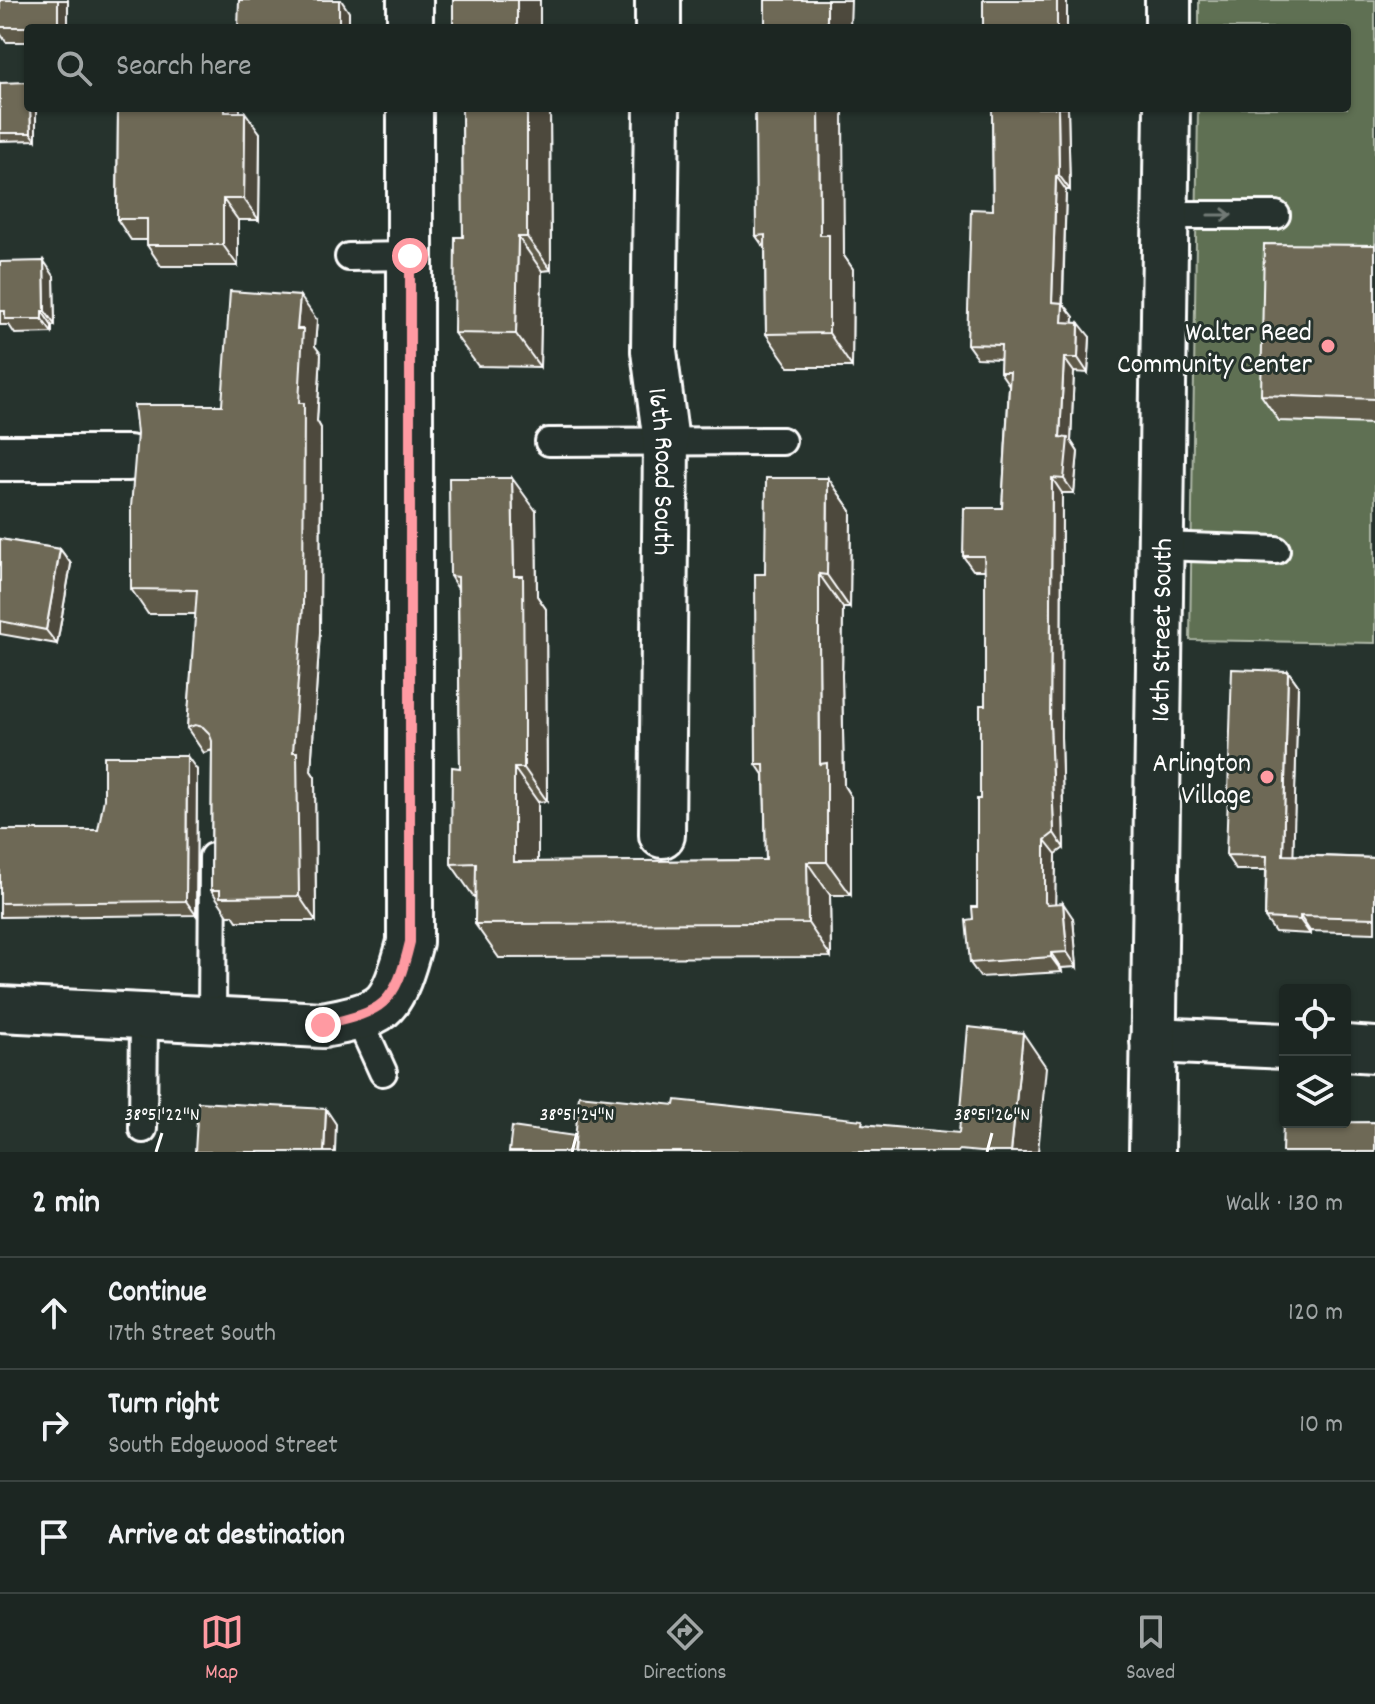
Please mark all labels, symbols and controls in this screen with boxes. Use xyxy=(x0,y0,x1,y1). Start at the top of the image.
search box xyxy=(24,24,1351,112)
icon: search xyxy=(52,46,96,90)
text: Search here xyxy=(116,47,252,90)
one-way arrow xyxy=(1206,207,1233,223)
route start xyxy=(392,238,428,274)
place label: Walter Reed Community Center xyxy=(1117,315,1313,387)
marker: Walter Reed Community Center xyxy=(1319,337,1337,355)
street label: 16th Road South xyxy=(634,386,681,556)
street label: 16th Street South xyxy=(1143,538,1186,722)
place label: Arlington Village xyxy=(1153,746,1251,818)
marker: Arlington Village xyxy=(1258,768,1276,786)
map controls xyxy=(1279,984,1351,1128)
button: locate xyxy=(1279,984,1351,1056)
route end xyxy=(305,1007,341,1043)
button: layers xyxy=(1279,1056,1351,1128)
text: 38°51'22"N xyxy=(124,1102,200,1130)
text: 38°51'24"N xyxy=(540,1102,614,1130)
text: 38°51'26"N xyxy=(954,1102,1030,1130)
text: 2 min xyxy=(32,1180,100,1229)
text: Walk · 130 m xyxy=(1226,1186,1343,1223)
text: Continue xyxy=(108,1273,207,1316)
icon: ahead xyxy=(32,1291,76,1335)
text: 120 m xyxy=(1288,1295,1343,1332)
text: 17th Street South xyxy=(108,1316,276,1353)
text: Turn right xyxy=(108,1385,219,1428)
icon: right xyxy=(32,1403,76,1447)
text: 10 m xyxy=(1299,1407,1343,1444)
text: South Edgewood Street xyxy=(108,1428,338,1465)
icon: arrive xyxy=(32,1515,76,1559)
text: Arrive at destination xyxy=(108,1516,345,1559)
tab: Map xyxy=(200,1610,244,1689)
tab: Directions xyxy=(643,1610,727,1689)
tab: Saved xyxy=(1126,1610,1175,1689)

